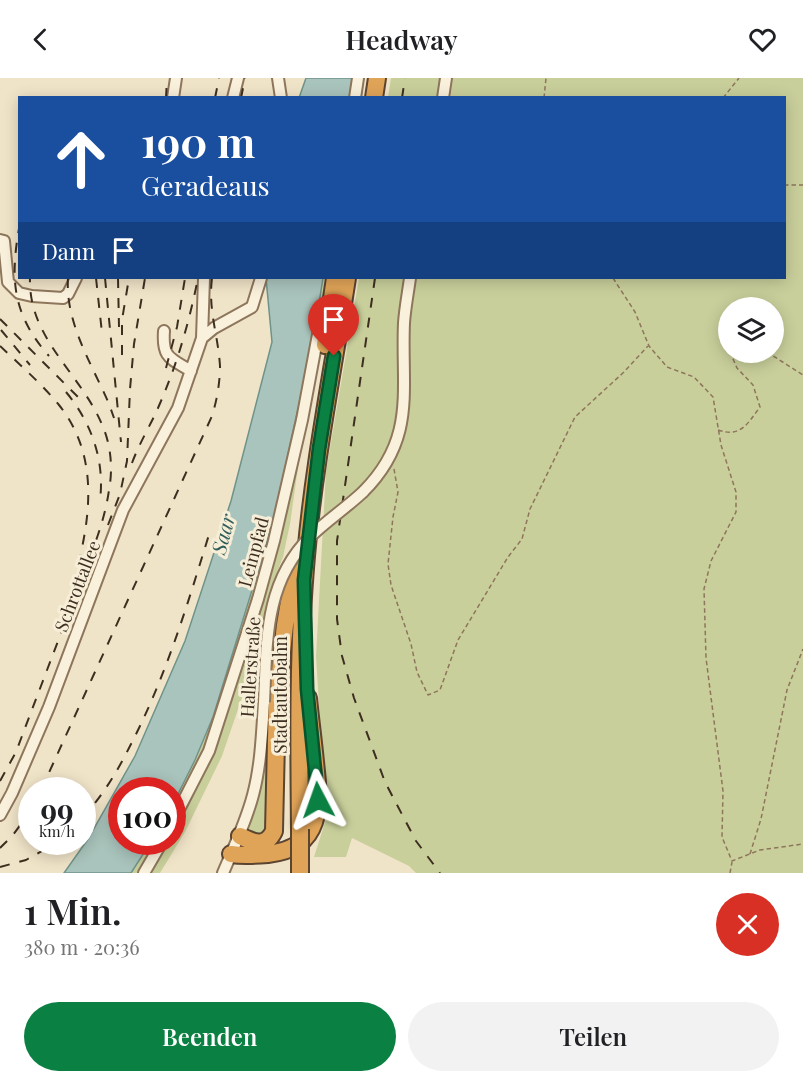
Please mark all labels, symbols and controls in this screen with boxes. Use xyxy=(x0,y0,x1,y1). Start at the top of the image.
text: Headway xyxy=(345,21,458,57)
icon: back xyxy=(24,23,57,56)
icon: heart xyxy=(746,23,779,56)
text: 190 m xyxy=(141,113,255,169)
icon: ahead xyxy=(42,120,120,198)
text: Geradeaus xyxy=(141,167,270,203)
icon: arrive xyxy=(107,234,140,267)
text: Dann xyxy=(42,236,95,266)
pin xyxy=(308,294,359,356)
map controls xyxy=(718,297,784,363)
button: layers xyxy=(718,297,784,363)
icon: arrive xyxy=(317,303,350,336)
water label: Saar xyxy=(203,510,241,558)
street label: Leinpfad xyxy=(232,514,274,590)
street label: Schrottallee xyxy=(49,537,105,635)
street label: Hallerstraße xyxy=(235,616,265,718)
street label: Stadtautobahn xyxy=(268,636,292,754)
position arrow xyxy=(286,768,350,832)
speed limit sign: 100 xyxy=(108,777,186,855)
text: 99 xyxy=(40,789,74,829)
text: km/h xyxy=(39,821,75,841)
text: 1 Min. xyxy=(24,886,121,934)
button: close xyxy=(716,893,779,956)
text: 380 m · 20:36 xyxy=(24,933,140,960)
button: Beenden xyxy=(24,1002,396,1071)
button: Teilen xyxy=(408,1002,779,1071)

